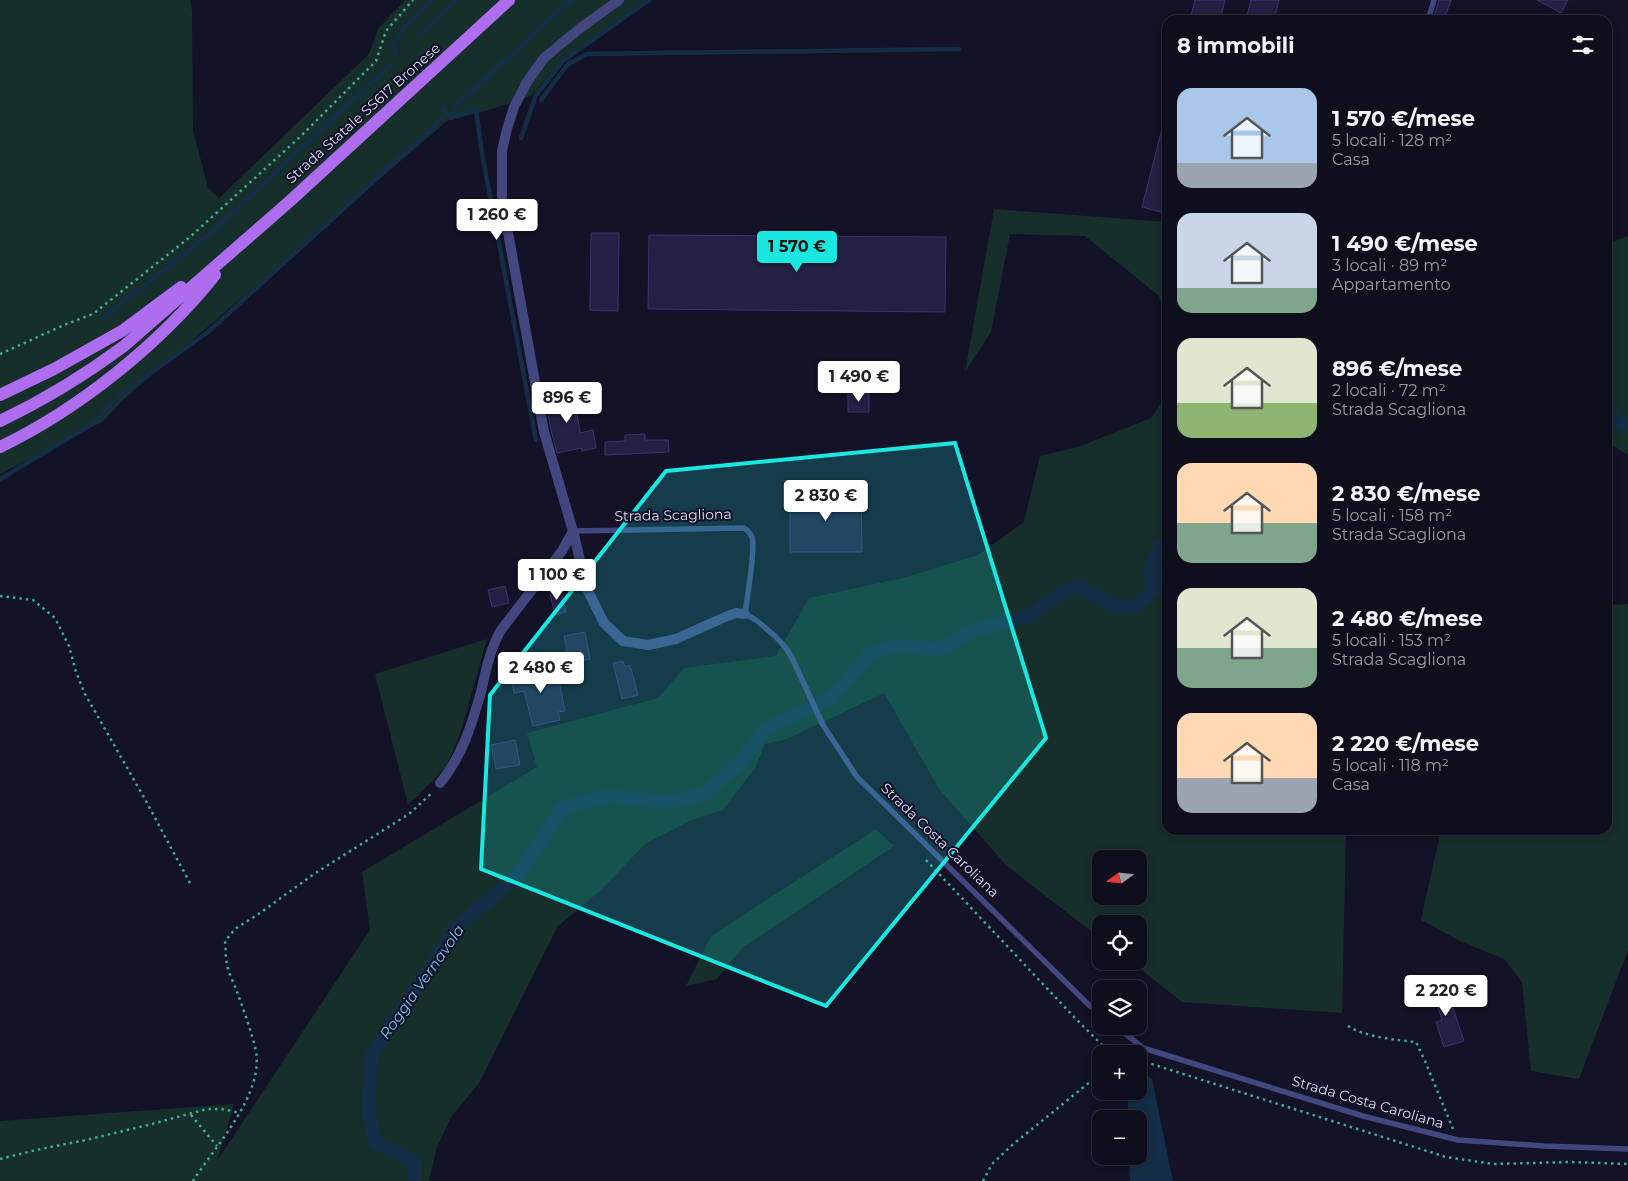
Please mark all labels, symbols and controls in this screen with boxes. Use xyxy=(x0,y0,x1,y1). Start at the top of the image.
icon: filters xyxy=(1569,31,1597,59)
text: 8 immobili xyxy=(1177,33,1294,58)
street label: Strada Statale SS617 Bronese xyxy=(282,39,444,187)
text: 1 570 €/mese xyxy=(1332,106,1475,131)
icon: home xyxy=(1217,108,1277,168)
text: 5 locali · 128 m² xyxy=(1332,131,1452,150)
text: Casa xyxy=(1332,150,1370,169)
pin: 1 260 € xyxy=(451,198,543,241)
text: 1 260 € xyxy=(468,205,526,224)
pin: 1 570 € xyxy=(751,230,843,273)
text: 1 490 €/mese xyxy=(1332,231,1478,256)
icon: home xyxy=(1217,233,1277,293)
text: 1 570 € xyxy=(768,237,826,256)
text: 3 locali · 89 m² xyxy=(1332,256,1447,275)
text: Appartamento xyxy=(1332,275,1451,294)
text: 896 €/mese xyxy=(1332,356,1462,381)
icon: home xyxy=(1217,358,1277,418)
pin: 1 490 € xyxy=(813,360,905,403)
text: 1 490 € xyxy=(829,367,889,386)
text: 2 locali · 72 m² xyxy=(1332,381,1446,400)
pin: 896 € xyxy=(532,382,602,424)
text: 896 € xyxy=(543,388,591,407)
text: Strada Scagliona xyxy=(1332,400,1466,419)
pin: 2 830 € xyxy=(780,480,872,522)
text: 2 830 €/mese xyxy=(1332,481,1481,506)
icon: home xyxy=(1217,483,1277,543)
text: 2 830 € xyxy=(795,486,857,505)
street label: Strada Scagliona xyxy=(614,505,732,525)
text: 5 locali · 158 m² xyxy=(1332,506,1452,525)
text: Strada Scagliona xyxy=(1332,525,1466,544)
pin: 1 100 € xyxy=(511,558,603,601)
text: 1 100 € xyxy=(529,565,585,584)
text: 2 480 €/mese xyxy=(1332,606,1483,631)
icon: home xyxy=(1217,608,1277,668)
text: 5 locali · 153 m² xyxy=(1332,631,1451,650)
text: Strada Scagliona xyxy=(1332,650,1466,669)
pin: 2 480 € xyxy=(495,652,587,694)
text: 2 480 € xyxy=(509,658,573,677)
text: 2 220 €/mese xyxy=(1332,731,1479,756)
icon: home xyxy=(1217,733,1277,793)
text: 5 locali · 118 m² xyxy=(1332,756,1449,775)
text: Casa xyxy=(1332,775,1370,794)
street label: Strada Costa Caroliana xyxy=(877,779,1003,901)
north arrow xyxy=(1092,850,1148,905)
map controls xyxy=(1092,850,1147,1165)
button: locate xyxy=(1092,915,1147,970)
water label: Roggia Vernavola xyxy=(375,921,468,1043)
pin: 2 220 € xyxy=(1400,974,1492,1017)
button: layers xyxy=(1092,980,1147,1035)
text: 2 220 € xyxy=(1415,981,1477,1000)
button: + xyxy=(1092,1045,1147,1100)
street label: Strada Costa Caroliana xyxy=(1290,1072,1446,1132)
button: − xyxy=(1092,1110,1147,1165)

